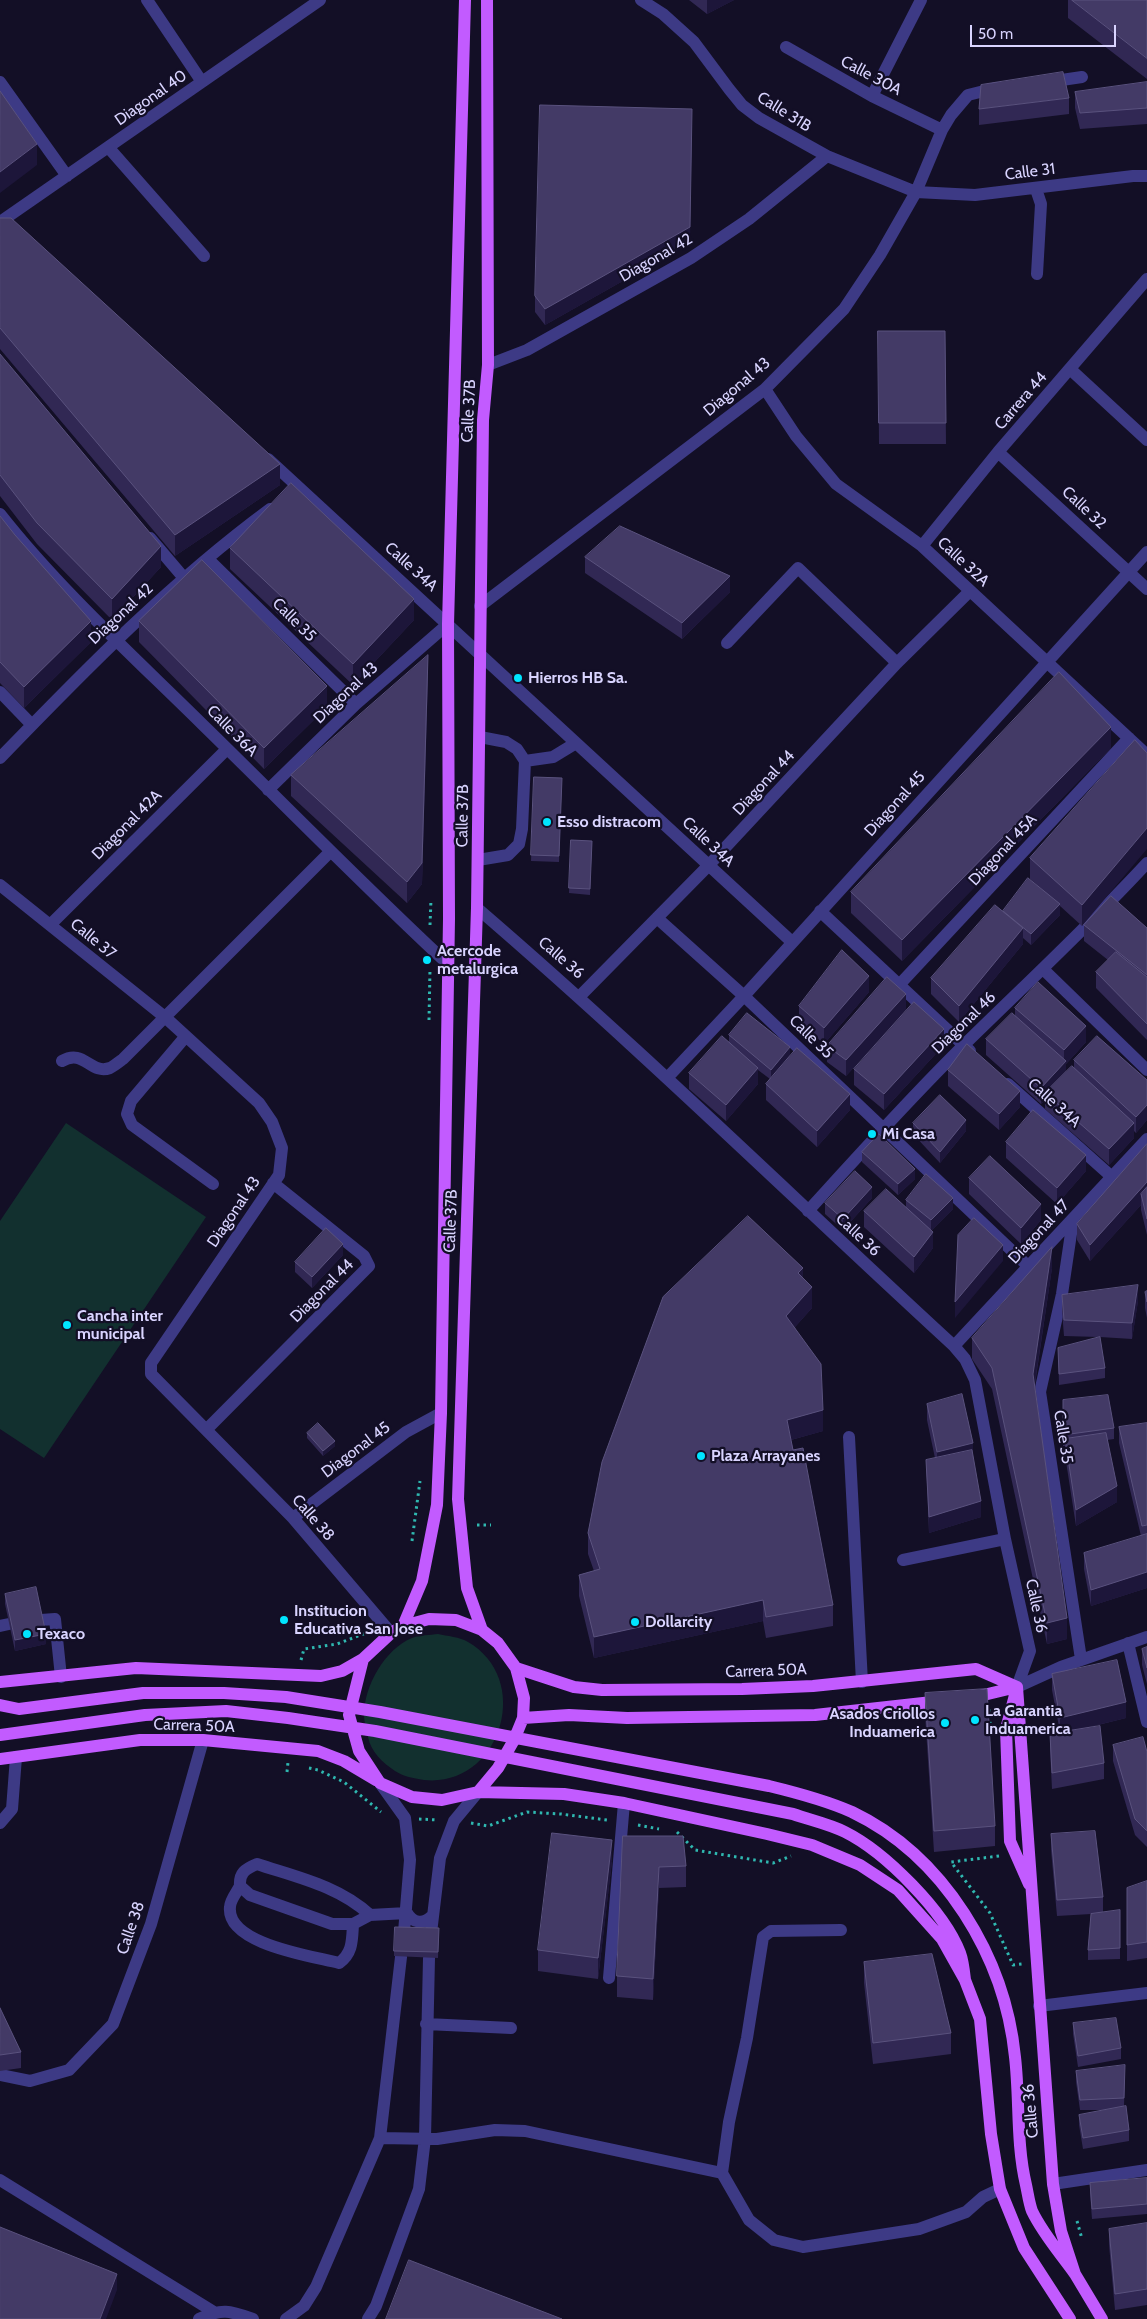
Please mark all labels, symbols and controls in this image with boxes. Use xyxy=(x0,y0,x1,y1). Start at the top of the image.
scale bar xyxy=(972,15,1118,47)
text: 50 m xyxy=(978,25,1013,43)
street label: Calle 30A xyxy=(837,52,905,100)
street label: Diagonal 40 xyxy=(111,66,191,130)
street label: Calle 31B xyxy=(753,88,815,136)
street label: Calle 31 xyxy=(1004,159,1056,185)
street label: Diagonal 42 xyxy=(616,229,696,287)
street label: Diagonal 43 xyxy=(700,354,774,420)
street label: Carrera 44 xyxy=(991,368,1051,434)
street label: Calle 37B xyxy=(458,379,480,443)
street label: Calle 32 xyxy=(1058,483,1110,533)
street label: Calle 32A xyxy=(933,533,993,591)
street label: Calle 34A xyxy=(381,538,441,596)
street label: Diagonal 42 xyxy=(85,579,157,649)
street label: Calle 35 xyxy=(268,594,320,646)
street label: Diagonal 43 xyxy=(310,658,382,728)
place label: Hierros HB Sa. xyxy=(528,668,628,688)
marker: Hierros HB Sa. xyxy=(512,672,524,684)
street label: Calle 36A xyxy=(202,701,262,761)
street label: Diagonal 44 xyxy=(729,747,799,819)
street label: Diagonal 45 xyxy=(861,767,929,841)
street label: Calle 37B xyxy=(453,784,473,848)
street label: Diagonal 42A xyxy=(88,786,166,864)
street label: Diagonal 45A xyxy=(965,810,1041,890)
place label: Esso distracom xyxy=(557,812,661,832)
street label: Calle 34A xyxy=(678,813,738,871)
marker: Esso distracom xyxy=(541,816,553,828)
street label: Calle 37 xyxy=(66,915,120,963)
street label: Calle 36 xyxy=(534,933,588,983)
place label: Acercode metalurgica xyxy=(437,941,518,979)
marker: Acercode metalurgica xyxy=(421,954,433,966)
street label: Diagonal 46 xyxy=(928,988,1000,1058)
street label: Calle 35 xyxy=(785,1011,837,1063)
street label: Calle 34A xyxy=(1024,1074,1084,1132)
place label: Mi Casa xyxy=(882,1124,935,1144)
marker: Mi Casa xyxy=(866,1128,878,1140)
street label: Diagonal 43 xyxy=(203,1173,265,1251)
street label: Calle 37B xyxy=(440,1189,462,1253)
street label: Diagonal 47 xyxy=(1004,1196,1074,1268)
street label: Calle 36 xyxy=(832,1209,884,1261)
street label: Diagonal 44 xyxy=(286,1255,358,1327)
place label: Cancha inter municipal xyxy=(77,1306,163,1344)
marker: Cancha inter municipal xyxy=(61,1319,73,1331)
street label: Calle 35 xyxy=(1049,1409,1077,1465)
street label: Diagonal 45 xyxy=(318,1418,394,1482)
place label: Plaza Arrayanes xyxy=(711,1446,820,1466)
marker: Plaza Arrayanes xyxy=(695,1450,707,1462)
street label: Calle 38 xyxy=(288,1491,338,1545)
street label: Calle 36 xyxy=(1021,1577,1051,1635)
place label: Institucion Educativa San Jose xyxy=(294,1601,423,1639)
place label: Dollarcity xyxy=(645,1612,712,1632)
marker: Institucion Educativa San Jose xyxy=(278,1614,290,1626)
marker: Dollarcity xyxy=(629,1616,641,1628)
place label: Texaco xyxy=(37,1624,85,1644)
marker: Texaco xyxy=(21,1628,33,1640)
street label: Carrera 50A xyxy=(725,1660,807,1682)
place label: La Garantia Induamerica xyxy=(985,1701,1071,1739)
place label: Asados Criollos Induamerica xyxy=(829,1704,935,1742)
marker: La Garantia Induamerica xyxy=(969,1714,981,1726)
street label: Carrera 50A xyxy=(153,1715,235,1737)
marker: Asados Criollos Induamerica xyxy=(939,1717,951,1729)
street label: Calle 38 xyxy=(113,1899,149,1957)
street label: Calle 36 xyxy=(1019,2083,1043,2139)

